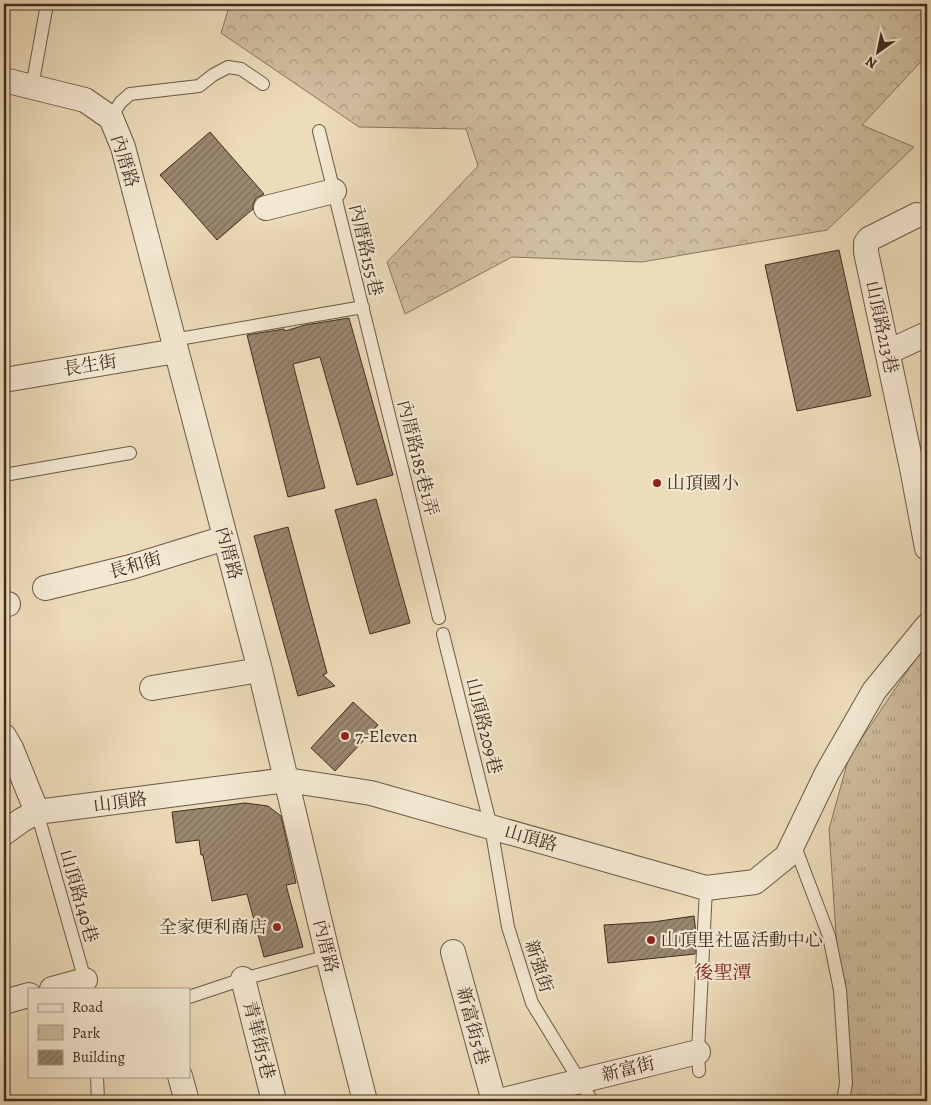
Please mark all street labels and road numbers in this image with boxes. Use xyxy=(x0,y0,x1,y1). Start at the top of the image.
street label: 內厝路 xyxy=(106,132,144,190)
street label: 內厝路155巷 xyxy=(344,202,388,298)
street label: 山頂路213巷 xyxy=(860,278,904,376)
street label: 長生街 xyxy=(61,349,119,381)
street label: 內厝路185巷1弄 xyxy=(392,397,444,519)
street label: 內厝路 xyxy=(210,524,248,582)
street label: 長和街 xyxy=(106,546,164,584)
street label: 山頂路209巷 xyxy=(460,675,508,777)
street label: 山頂路 xyxy=(92,787,148,817)
street label: 山頂路 xyxy=(502,819,560,857)
street label: 山頂路140巷 xyxy=(54,847,104,945)
street label: 內厝路 xyxy=(308,917,344,975)
street label: 新強街 xyxy=(519,937,559,995)
street label: 新富街5巷 xyxy=(451,984,495,1068)
street label: 青華街5巷 xyxy=(238,998,280,1082)
street label: 新富街 xyxy=(599,1051,657,1087)

